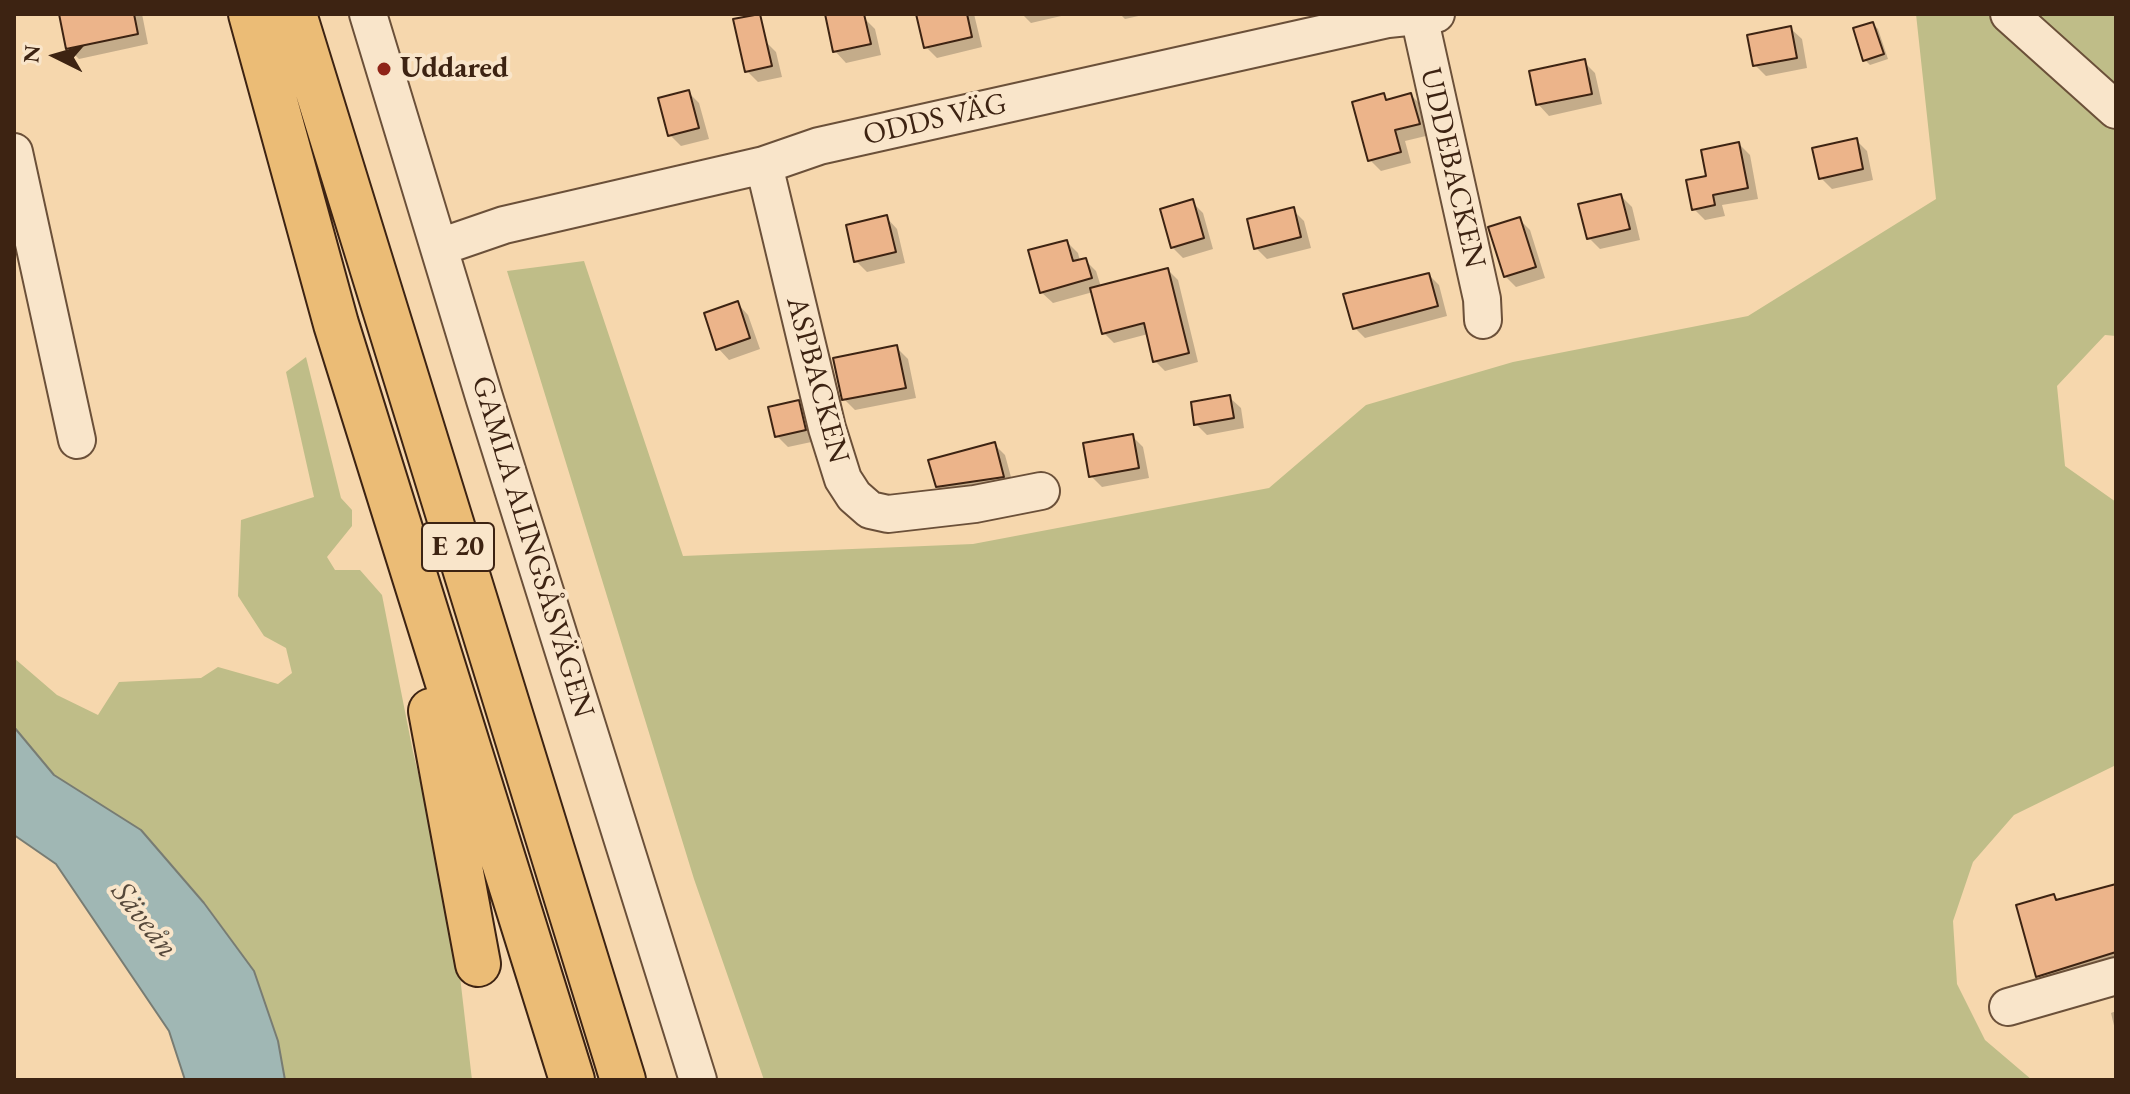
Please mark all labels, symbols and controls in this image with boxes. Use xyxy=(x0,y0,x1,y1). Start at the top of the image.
north arrow xyxy=(16,16,96,96)
text: N xyxy=(16,44,47,64)
place label: Uddared xyxy=(400,51,509,87)
marker: Uddared xyxy=(375,60,393,78)
street label: UDDEBACKEN xyxy=(1411,64,1493,272)
street label: ODDS VÄG xyxy=(860,86,1010,154)
street label: ASPBACKEN xyxy=(777,293,857,467)
street label: GAMLA ALINGSÅSVÄGEN xyxy=(463,372,601,722)
road number: E 20 xyxy=(422,523,494,571)
water label: Säveån xyxy=(102,874,186,966)

